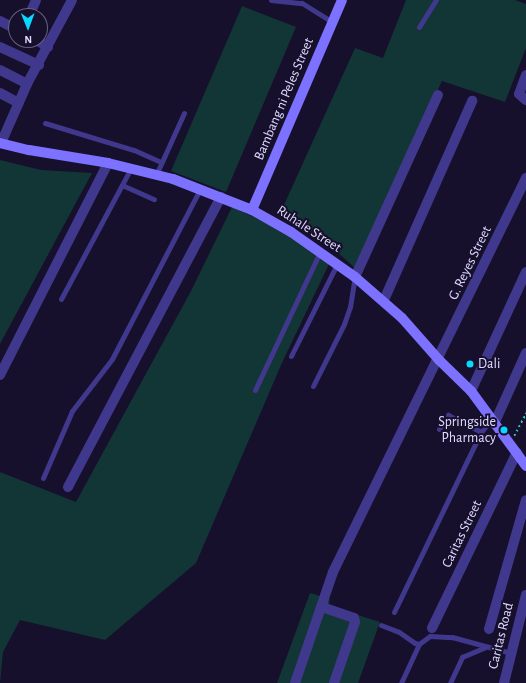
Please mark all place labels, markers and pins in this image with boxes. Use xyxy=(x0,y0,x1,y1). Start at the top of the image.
place label: Dali xyxy=(478,356,500,372)
marker: Dali xyxy=(465,359,475,369)
place label: Springside Pharmacy xyxy=(438,414,496,446)
marker: Springside Pharmacy xyxy=(499,425,509,435)

